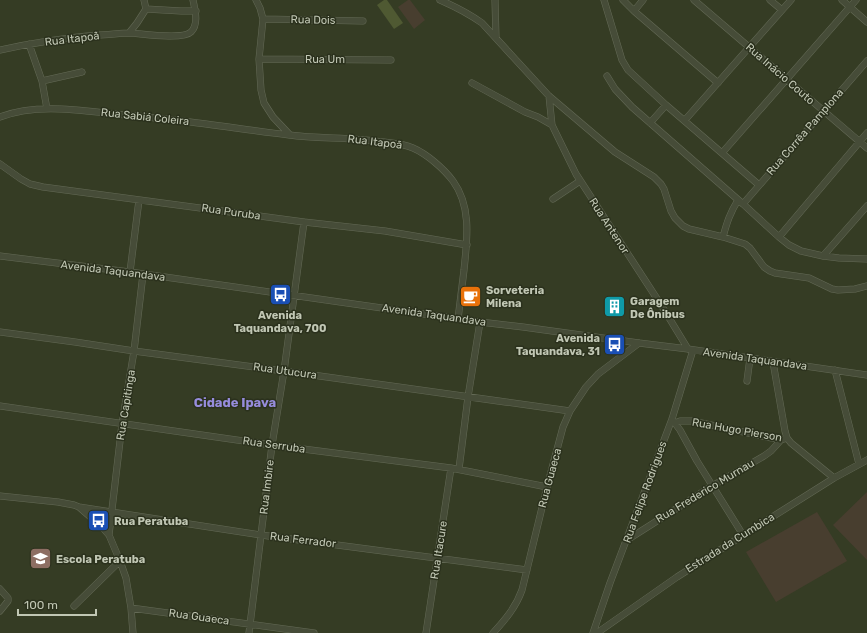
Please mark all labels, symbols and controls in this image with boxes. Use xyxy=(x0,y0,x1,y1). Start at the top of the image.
street label: Rua Dois xyxy=(291,13,336,27)
street label: Rua Itapoã xyxy=(44,29,100,49)
street label: Rua Inácio Couto xyxy=(743,41,817,107)
street label: Rua Um xyxy=(305,53,345,66)
street label: Rua Corrêa Pamplona xyxy=(764,86,846,178)
street label: Rua Sabiá Coleira xyxy=(100,106,190,128)
street label: Rua Itapoã xyxy=(347,132,403,152)
street label: Rua Antenor xyxy=(586,196,632,257)
street label: Rua Puruba xyxy=(201,201,261,223)
street label: Avenida Taquandava xyxy=(60,258,166,284)
bus stop icon: Avenida Taquandava, 700 xyxy=(267,282,293,308)
cafe icon: Sorveteria Milena xyxy=(457,283,483,309)
place label: Sorveteria Milena xyxy=(486,284,544,310)
building icon: Garagem De Ônibus xyxy=(602,294,628,320)
place label: Garagem De Ônibus xyxy=(630,295,685,321)
street label: Avenida Taquandava xyxy=(381,301,487,329)
place label: Avenida Taquandava, 700 xyxy=(234,309,326,335)
bus stop icon: Avenida Taquandava, 31 xyxy=(602,331,628,357)
place label: Avenida Taquandava, 31 xyxy=(516,332,600,358)
street label: Avenida Taquandava xyxy=(702,345,808,373)
street label: Rua Utucura xyxy=(252,360,318,382)
street label: Rua Capitinga xyxy=(114,369,138,441)
district label: Cidade Ipava xyxy=(194,395,276,410)
street label: Rua Hugo Pierson xyxy=(691,416,783,444)
street label: Rua Serruba xyxy=(242,434,306,456)
street label: Rua Felipe Rodrigues xyxy=(620,439,670,545)
street label: Rua Guaeca xyxy=(536,447,564,509)
street label: Rua Frederico Murnau xyxy=(653,456,757,526)
street label: Rua Imbire xyxy=(257,459,277,515)
bus stop icon: Rua Peratuba xyxy=(85,508,111,534)
street label: Estrada da Cumbica xyxy=(683,510,777,576)
place label: Rua Peratuba xyxy=(114,515,188,528)
street label: Rua Itacure xyxy=(428,520,450,580)
street label: Rua Ferrador xyxy=(269,530,338,551)
school or university icon: Escola Peratuba xyxy=(28,546,54,572)
place label: Escola Peratuba xyxy=(56,553,145,566)
scale bar xyxy=(18,591,96,617)
text: 100 m xyxy=(24,598,58,612)
street label: Rua Guaeca xyxy=(168,606,230,628)

